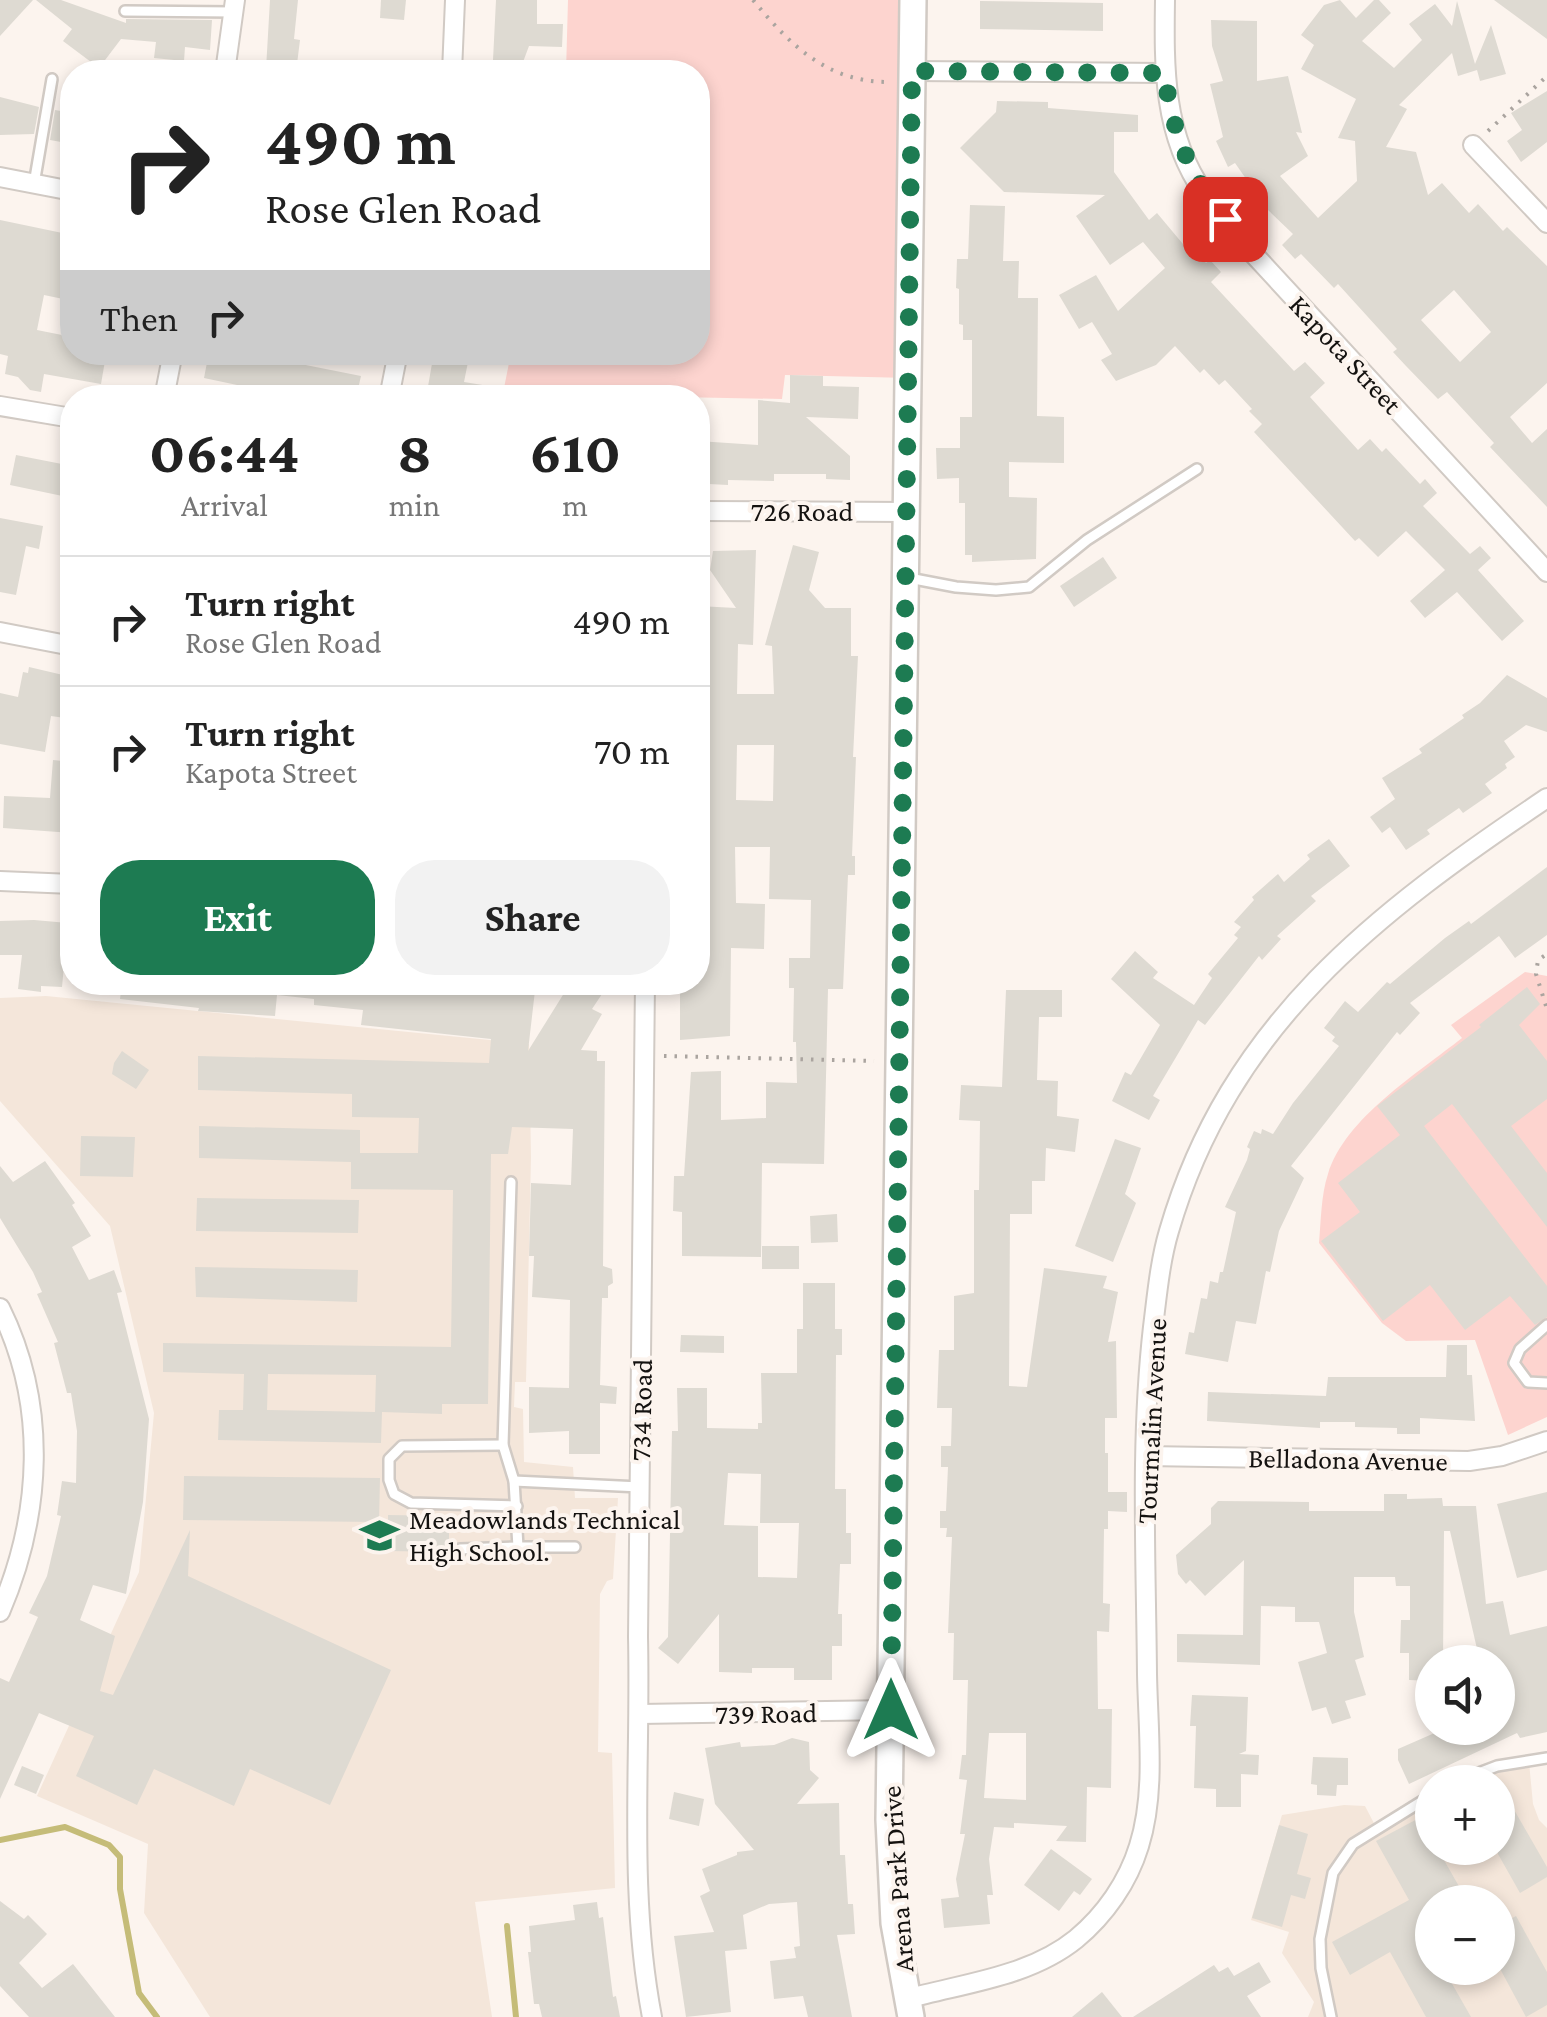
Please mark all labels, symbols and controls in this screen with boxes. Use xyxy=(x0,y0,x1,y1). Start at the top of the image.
icon: right xyxy=(100,100,230,230)
text: 490 m xyxy=(265,101,456,179)
pin xyxy=(1183,177,1268,262)
text: Rose Glen Road xyxy=(265,183,542,233)
icon: arrive xyxy=(1198,192,1253,247)
street label: Kapota Street xyxy=(1283,289,1409,420)
icon: right xyxy=(198,290,253,345)
text: Then xyxy=(100,297,178,339)
text: 06:44 xyxy=(149,418,300,485)
text: 8 xyxy=(397,418,432,485)
text: 610 xyxy=(529,418,621,485)
text: Arrival xyxy=(181,487,268,523)
text: min xyxy=(389,487,440,523)
text: m xyxy=(562,487,588,523)
street label: 726 Road xyxy=(751,496,854,527)
text: Turn right xyxy=(185,582,354,624)
icon: right xyxy=(100,594,155,649)
text: 490 m xyxy=(573,600,670,642)
text: Rose Glen Road xyxy=(185,624,382,660)
text: Turn right xyxy=(185,712,354,754)
icon: right xyxy=(100,724,155,779)
text: 70 m xyxy=(594,730,670,772)
text: Kapota Street xyxy=(185,754,357,790)
button: Exit xyxy=(100,860,375,975)
button: Share xyxy=(395,860,670,975)
street label: Tourmalin Avenue xyxy=(1131,1317,1172,1525)
street label: 734 Road xyxy=(625,1358,658,1461)
street label: Belladona Avenue xyxy=(1248,1442,1448,1477)
place label: Meadowlands Technical High School. xyxy=(409,1504,680,1567)
school or university icon: Meadowlands Technical High School. xyxy=(358,1514,400,1556)
map controls xyxy=(1415,1645,1515,1985)
button: sound xyxy=(1415,1645,1515,1745)
position arrow xyxy=(839,1658,943,1762)
street label: 739 Road xyxy=(715,1697,818,1730)
button: + xyxy=(1415,1765,1515,1865)
street label: Arena Park Drive xyxy=(876,1785,919,1973)
button: − xyxy=(1415,1885,1515,1985)

